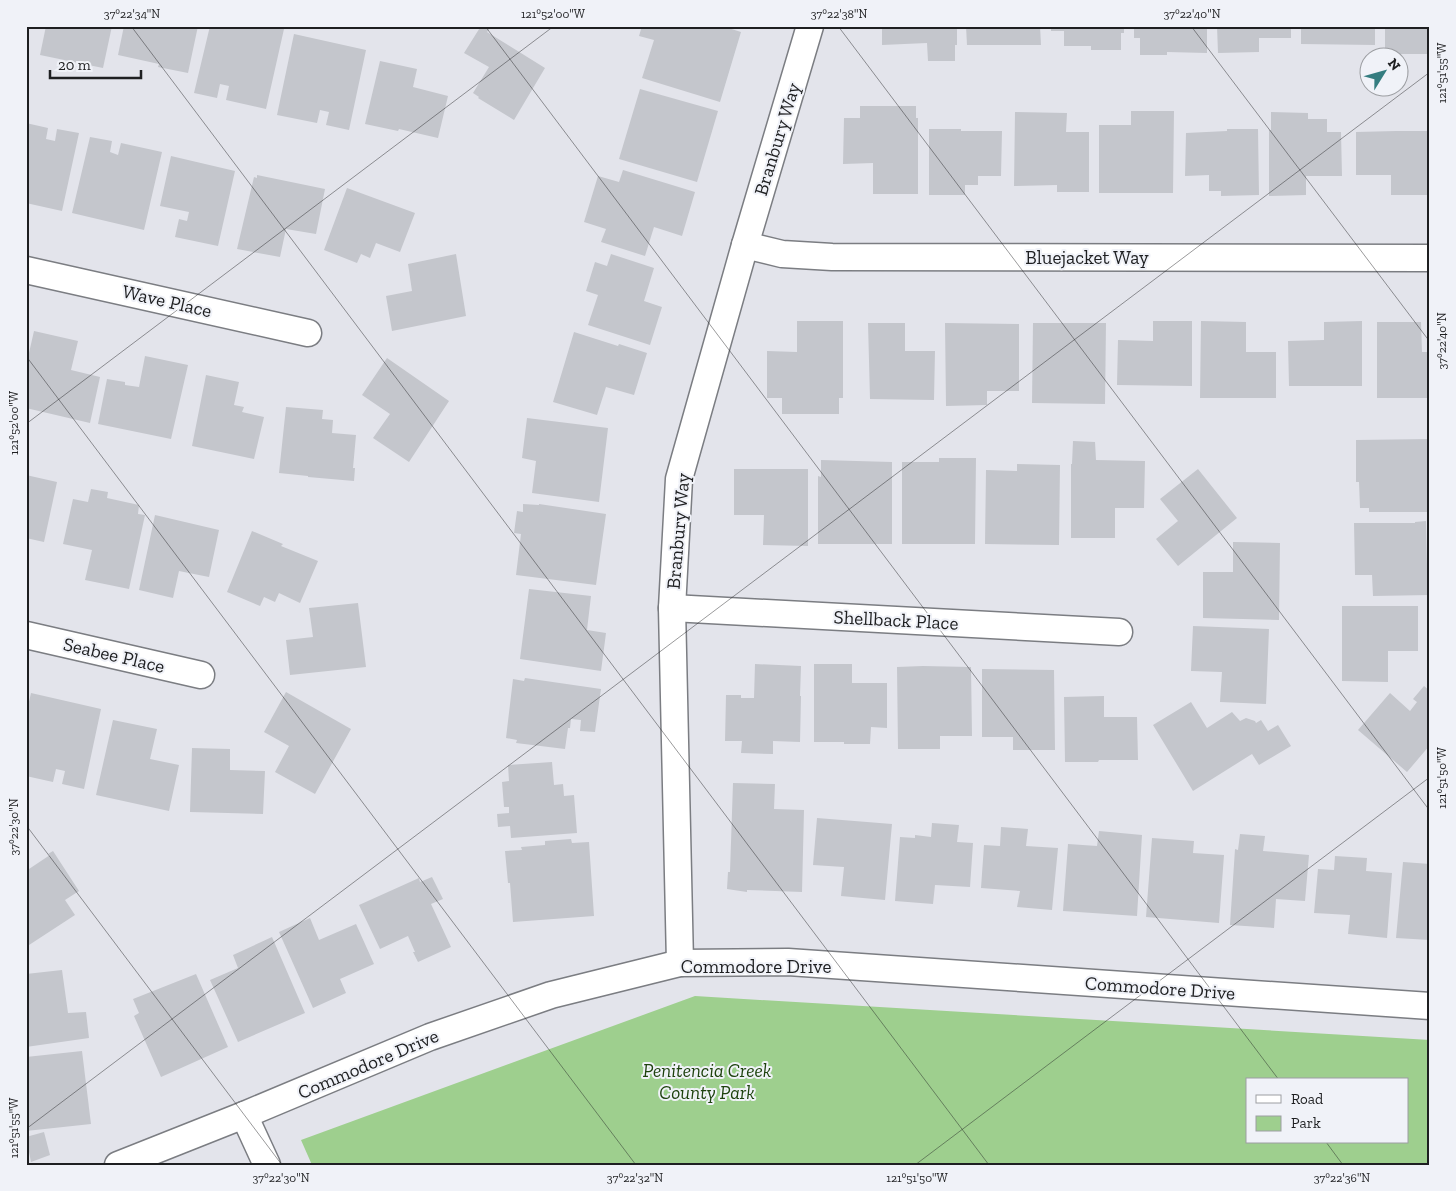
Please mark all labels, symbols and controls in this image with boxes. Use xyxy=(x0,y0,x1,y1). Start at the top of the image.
text: 37°22'34"N xyxy=(104,7,160,21)
text: 121°52'00"W xyxy=(521,7,586,21)
text: 37°22'38"N xyxy=(811,7,867,21)
text: 37°22'40"N xyxy=(1163,7,1221,21)
text: 121°51'55"W xyxy=(1435,42,1449,103)
scale bar xyxy=(50,48,141,80)
north arrow xyxy=(1358,48,1408,98)
text: N xyxy=(1384,55,1404,74)
text: 20 m xyxy=(58,56,91,74)
street label: Branbury Way xyxy=(749,80,805,198)
street label: Bluejacket Way xyxy=(1025,246,1149,269)
street label: Wave Place xyxy=(120,280,214,322)
text: 37°22'40"N xyxy=(1435,312,1449,370)
text: 121°52'00"W xyxy=(7,390,21,455)
street label: Branbury Way xyxy=(661,472,695,590)
street label: Shellback Place xyxy=(833,605,959,635)
street label: Seabee Place xyxy=(61,632,167,678)
text: 121°51'50"W xyxy=(1435,747,1449,809)
text: 37°22'30"N xyxy=(7,798,21,856)
street label: Commodore Drive xyxy=(681,955,831,978)
street label: Commodore Drive xyxy=(1084,971,1236,1005)
street label: Commodore Drive xyxy=(294,1024,442,1104)
park label: Penitencia Creek County Park xyxy=(643,1059,771,1104)
legend xyxy=(1246,1078,1408,1144)
text: Road xyxy=(1291,1090,1324,1108)
text: 121°51'55"W xyxy=(7,1097,21,1158)
text: Park xyxy=(1291,1114,1321,1132)
text: 37°22'30"N xyxy=(252,1171,310,1185)
text: 37°22'32"N xyxy=(607,1171,663,1185)
text: 121°51'50"W xyxy=(886,1171,948,1185)
text: 37°22'36"N xyxy=(1314,1171,1370,1185)

